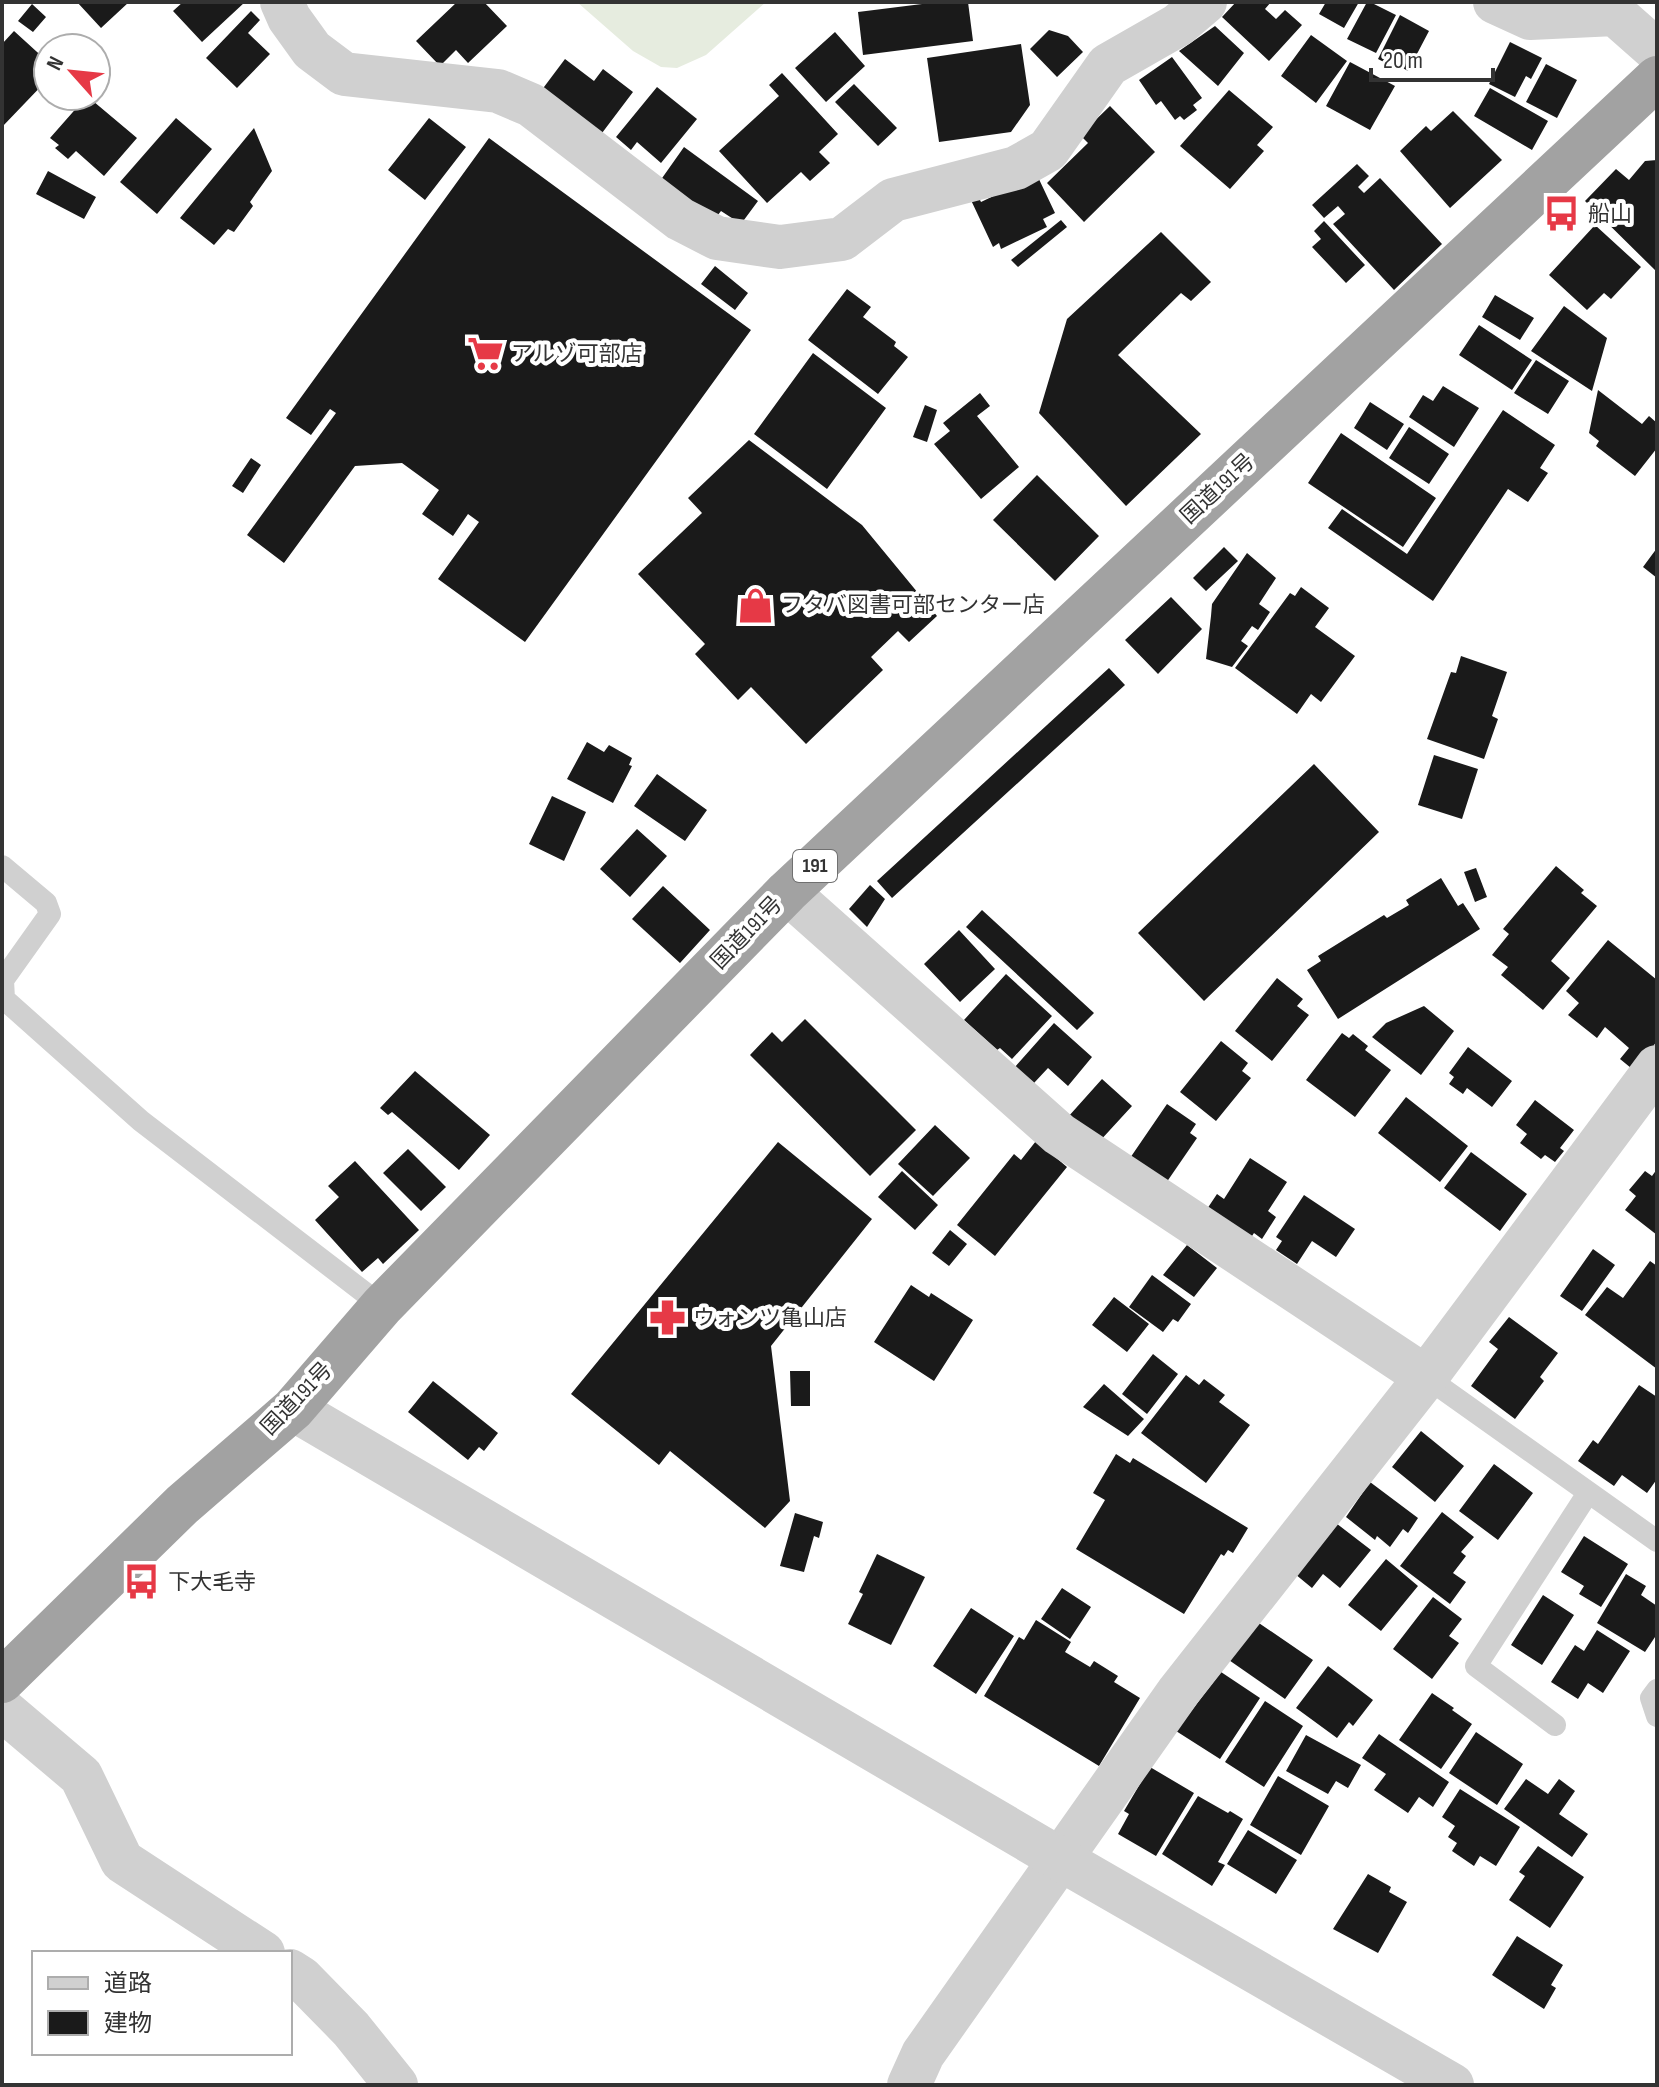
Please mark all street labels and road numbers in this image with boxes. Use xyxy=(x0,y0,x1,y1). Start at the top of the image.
street label: 国道191号 xyxy=(1175,448,1261,530)
road number: 191 xyxy=(793,850,837,882)
street label: 国道191号 xyxy=(706,891,788,975)
street label: 国道191号 xyxy=(256,1357,338,1441)

